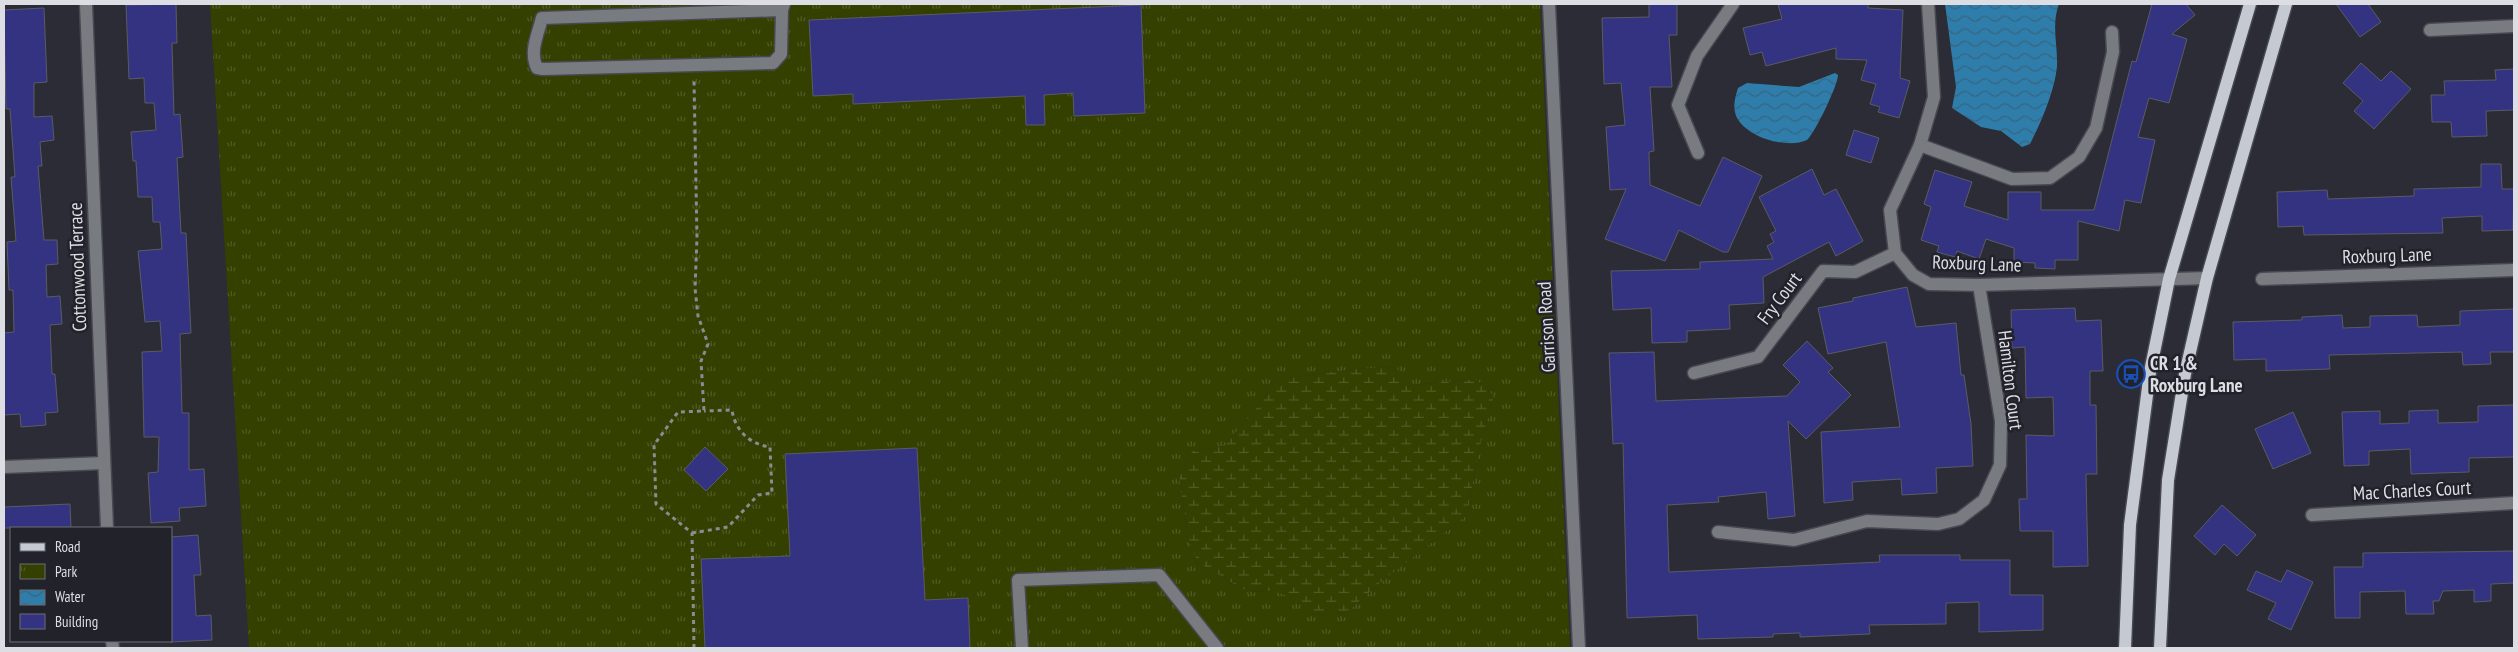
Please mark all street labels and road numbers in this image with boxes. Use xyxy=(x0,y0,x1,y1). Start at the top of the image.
street label: Cottonwood Terrace xyxy=(63,202,91,332)
street label: Roxburg Lane xyxy=(2342,241,2432,269)
street label: Roxburg Lane xyxy=(1932,249,2022,277)
street label: Fry Court xyxy=(1752,267,1807,329)
street label: Garrison Road xyxy=(1532,281,1560,373)
street label: Hamilton Court xyxy=(1993,329,2029,432)
street label: Mac Charles Court xyxy=(2352,475,2472,505)

